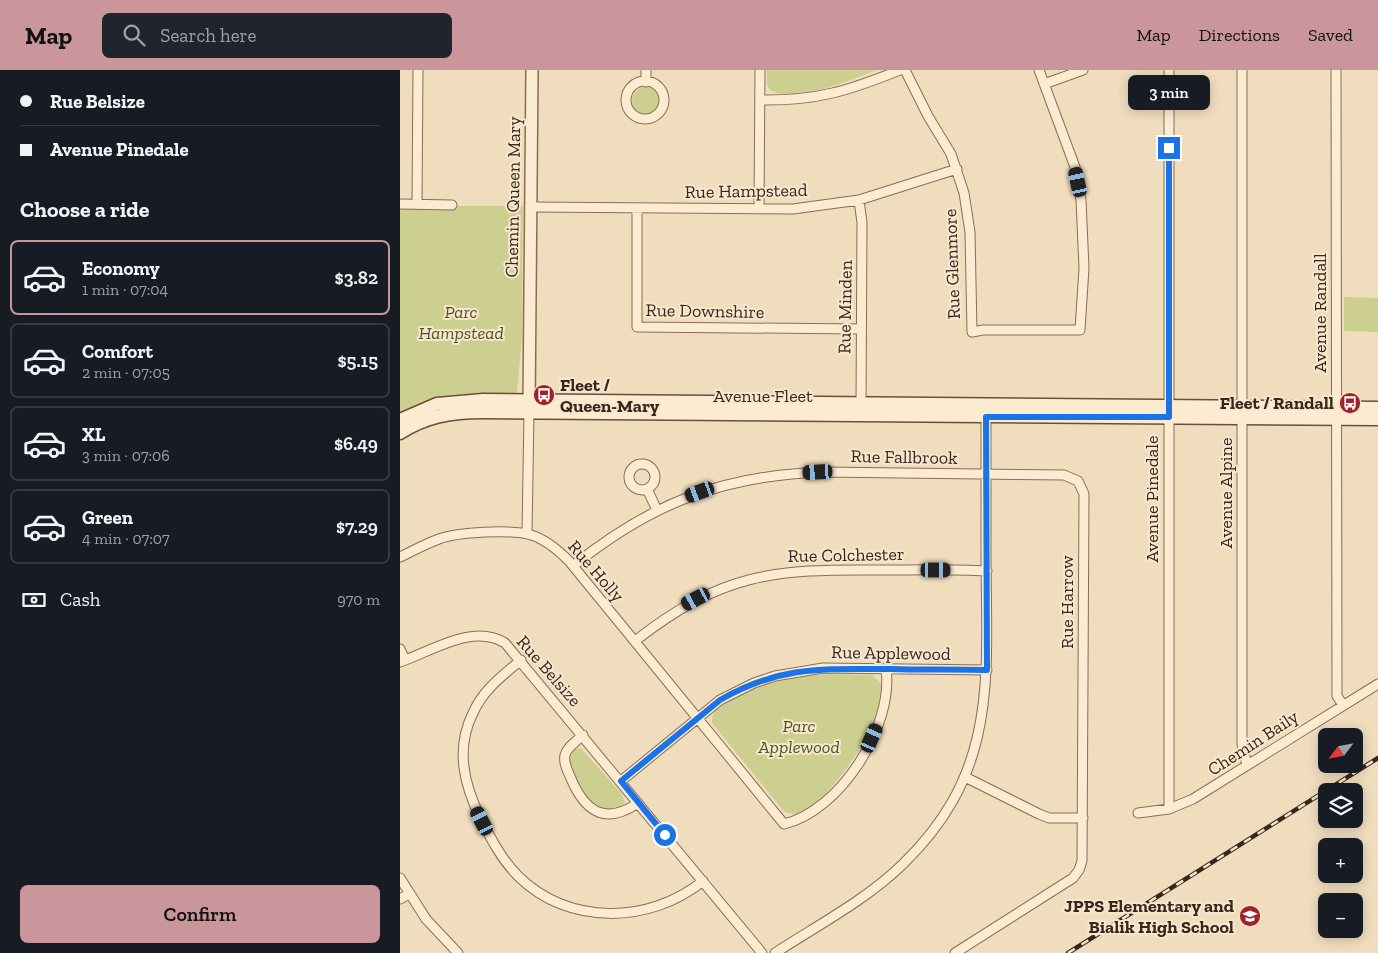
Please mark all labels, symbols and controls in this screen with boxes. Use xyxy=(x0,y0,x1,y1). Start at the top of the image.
search box xyxy=(102,13,452,58)
text: Map xyxy=(25,21,72,50)
icon: search xyxy=(120,21,148,49)
text: Search here xyxy=(160,24,257,47)
text: Map xyxy=(1136,24,1171,46)
text: Directions xyxy=(1199,24,1280,46)
text: Saved xyxy=(1308,24,1353,46)
callout: 3 min xyxy=(1128,75,1210,110)
text: 3 min xyxy=(1149,83,1189,102)
text: Rue Belsize xyxy=(50,90,145,113)
street label: Chemin Queen Mary xyxy=(501,116,525,278)
route end xyxy=(1158,137,1180,159)
text: Avenue Pinedale xyxy=(50,138,189,161)
car xyxy=(1067,166,1088,198)
street label: Rue Hampstead xyxy=(684,179,808,203)
text: Choose a ride xyxy=(20,196,150,223)
street label: Rue Glenmore xyxy=(939,208,965,320)
street label: Avenue Randall xyxy=(1309,253,1331,373)
icon: car xyxy=(22,255,67,300)
text: Economy xyxy=(82,257,160,280)
street label: Rue Minden xyxy=(833,259,857,354)
text: $3.82 xyxy=(335,266,378,289)
text: 1 min · 07:04 xyxy=(82,280,168,299)
street label: Rue Downshire xyxy=(646,299,764,323)
park label: Parc Hampstead xyxy=(418,301,504,344)
icon: car xyxy=(22,338,67,383)
text: Comfort xyxy=(82,340,153,363)
text: $5.15 xyxy=(337,349,378,372)
text: 2 min · 07:05 xyxy=(82,363,170,382)
place label: Fleet / Queen-Mary xyxy=(560,374,660,417)
bus stop icon: Fleet / Queen-Mary xyxy=(532,383,556,407)
street label: Avenue Fleet xyxy=(713,385,813,407)
bus stop icon: Fleet / Randall xyxy=(1338,391,1362,415)
place label: Fleet / Randall xyxy=(1220,392,1334,414)
icon: car xyxy=(22,421,67,466)
text: XL xyxy=(82,423,105,446)
text: $6.49 xyxy=(334,432,378,455)
street label: Avenue Pinedale xyxy=(1141,435,1163,563)
street label: Avenue Alpine xyxy=(1215,438,1237,548)
street label: Rue Fallbrook xyxy=(850,445,958,469)
text: 3 min · 07:06 xyxy=(82,446,170,465)
car xyxy=(802,464,833,480)
car xyxy=(683,480,716,504)
icon: car xyxy=(22,504,67,549)
text: Green xyxy=(82,506,133,529)
text: $7.29 xyxy=(336,515,378,538)
text: 4 min · 07:07 xyxy=(82,529,170,548)
street label: Rue Holly xyxy=(563,536,629,607)
street label: Rue Colchester xyxy=(787,543,905,567)
street label: Rue Harrow xyxy=(1056,555,1078,649)
car xyxy=(921,563,951,578)
car xyxy=(679,585,712,613)
icon: cash xyxy=(20,586,48,614)
text: Cash xyxy=(60,588,100,611)
text: 970 m xyxy=(337,590,380,609)
street label: Rue Belsize xyxy=(512,631,586,711)
street label: Rue Applewood xyxy=(831,641,951,665)
street label: Chemin Baily xyxy=(1204,705,1303,780)
park label: Parc Applewood xyxy=(757,715,840,758)
car xyxy=(859,721,884,755)
north arrow xyxy=(1318,728,1362,772)
map controls xyxy=(1318,728,1363,938)
button: layers xyxy=(1318,783,1363,828)
car xyxy=(468,804,495,838)
route start xyxy=(654,824,676,846)
button: + xyxy=(1318,838,1363,883)
button: Confirm xyxy=(20,885,380,943)
button: − xyxy=(1318,893,1363,938)
place label: JPPS Elementary and Bialik High School xyxy=(1064,895,1235,938)
school or university icon: JPPS Elementary and Bialik High School xyxy=(1238,904,1262,928)

